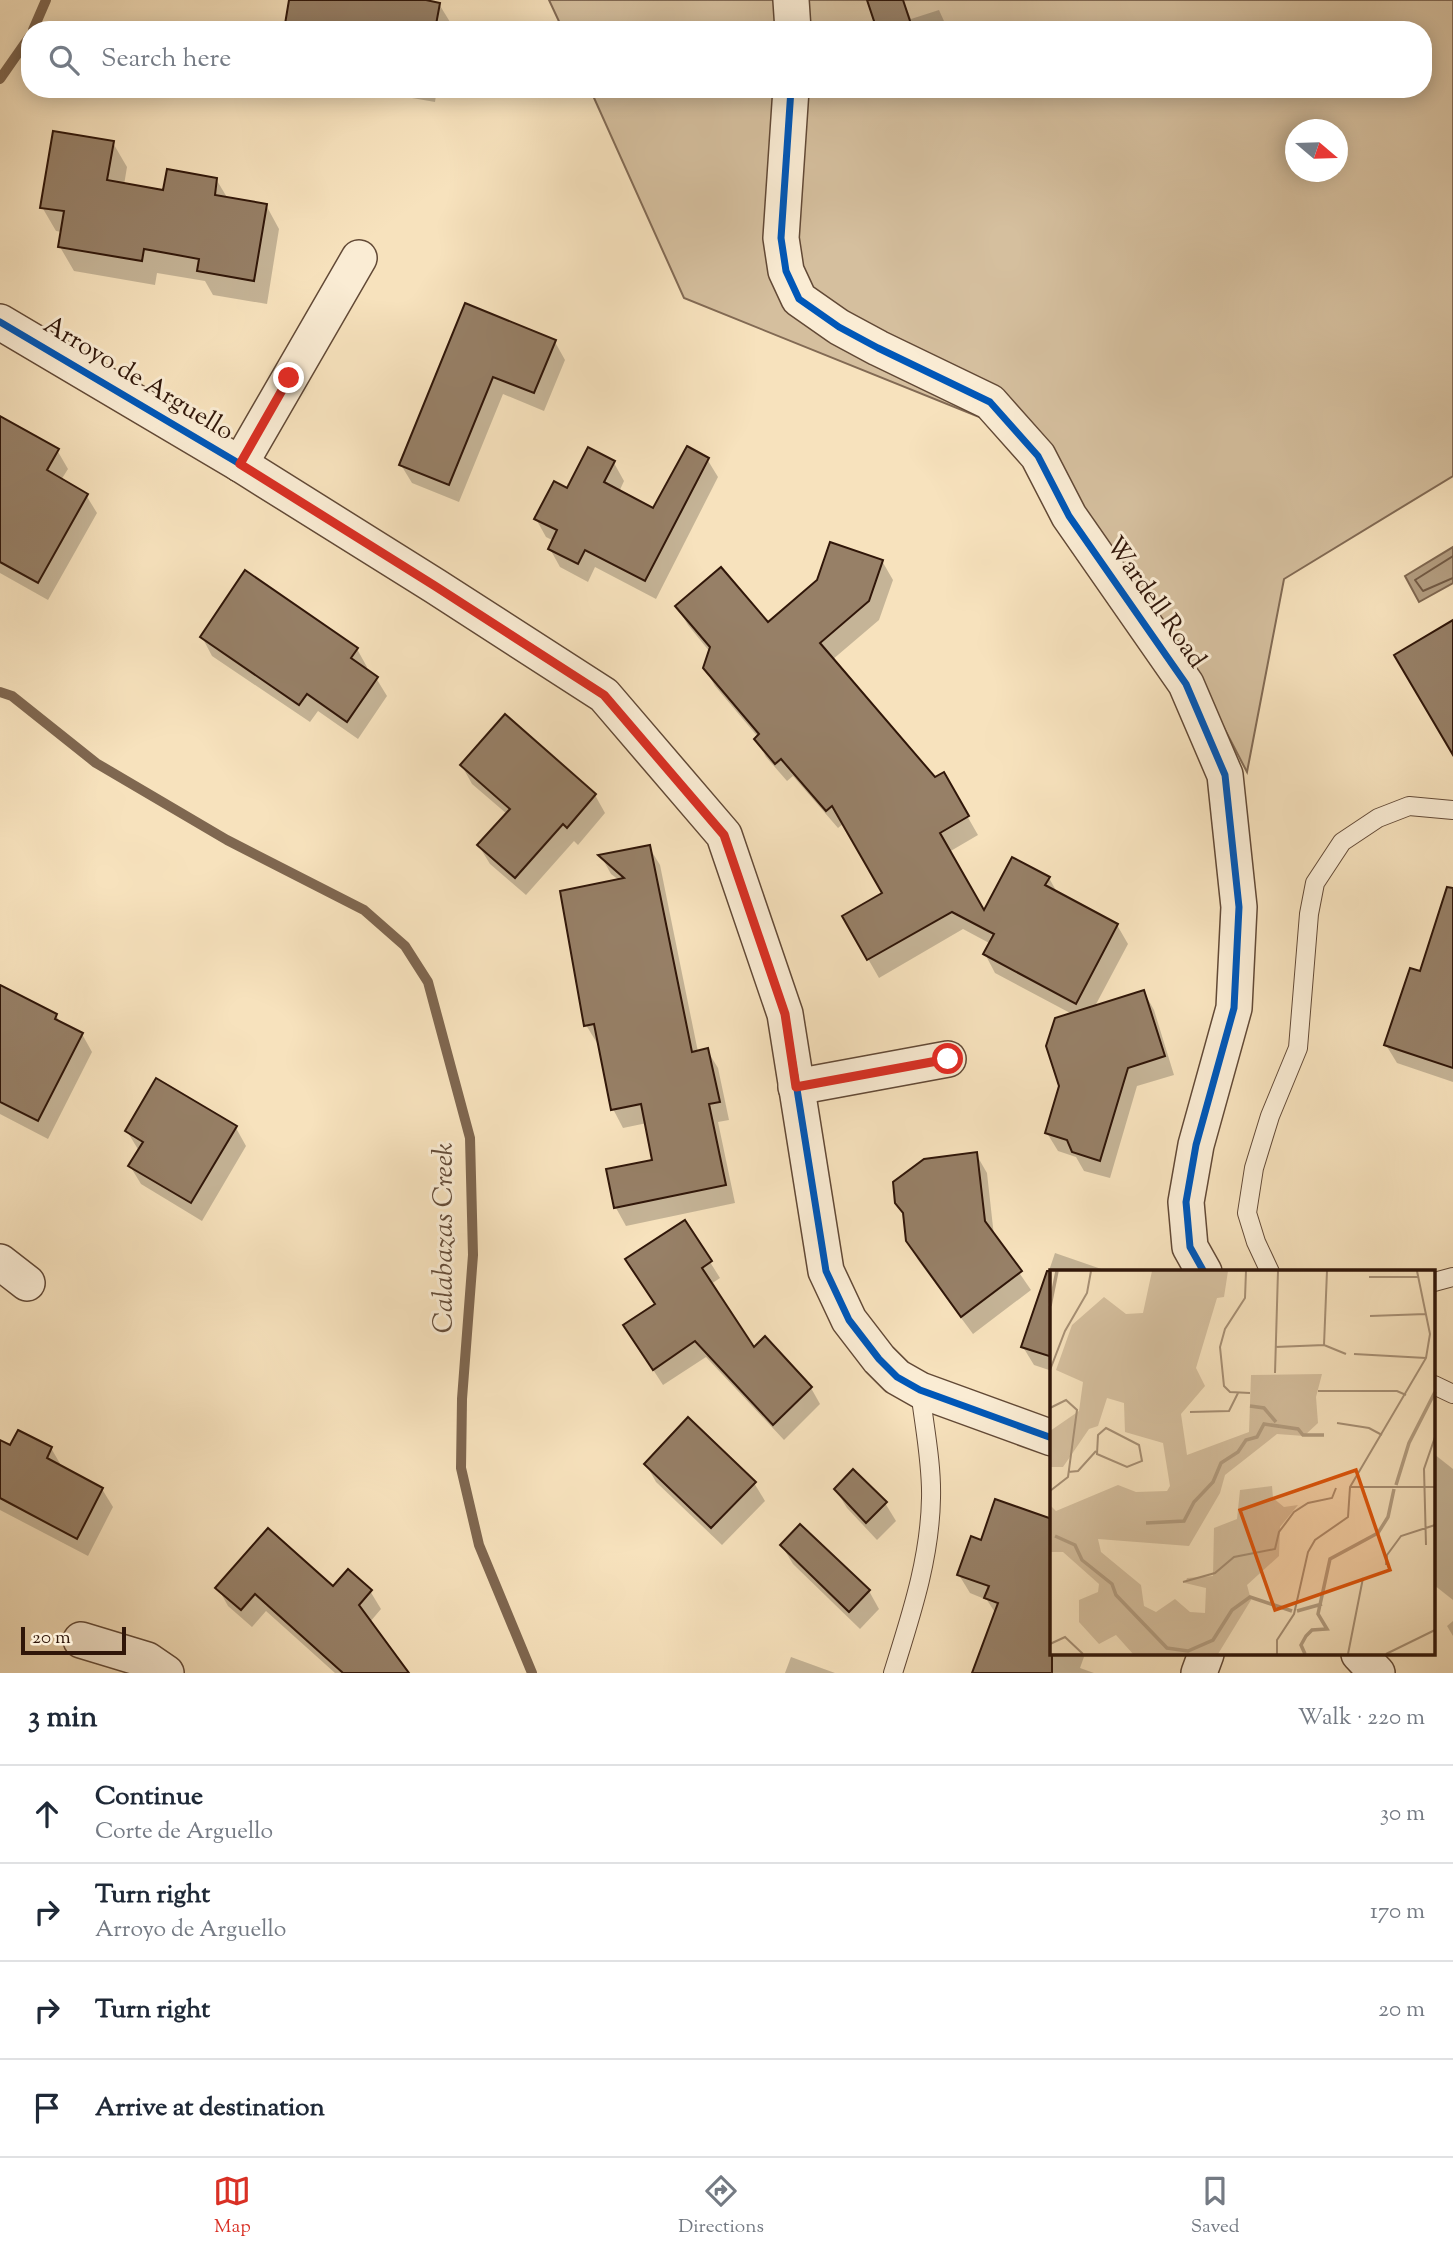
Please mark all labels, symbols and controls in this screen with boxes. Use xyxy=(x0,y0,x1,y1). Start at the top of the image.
search box xyxy=(21,21,1432,98)
icon: search xyxy=(45,41,83,79)
text: Search here xyxy=(101,41,231,78)
north arrow xyxy=(1285,119,1348,182)
street label: Arroyo de Arguello xyxy=(36,307,240,451)
route end xyxy=(273,362,304,393)
street label: Wardell Road xyxy=(1096,529,1214,677)
route start xyxy=(932,1043,963,1074)
water label: Calabazas Creek xyxy=(425,1142,465,1333)
inset map xyxy=(1050,1270,1436,1656)
scale bar xyxy=(21,1624,126,1656)
text: 20 m xyxy=(32,1625,71,1652)
text: 3 min xyxy=(28,1697,98,1740)
text: Walk · 220 m xyxy=(1298,1702,1425,1735)
text: Continue xyxy=(95,1779,203,1816)
icon: ahead xyxy=(28,1795,66,1833)
text: 30 m xyxy=(1380,1798,1425,1831)
text: Corte de Arguello xyxy=(95,1816,273,1849)
text: Turn right xyxy=(95,1877,210,1914)
icon: right xyxy=(28,1893,66,1931)
text: 170 m xyxy=(1370,1896,1425,1929)
text: Arroyo de Arguello xyxy=(95,1914,286,1947)
icon: right xyxy=(28,1991,66,2029)
text: Turn right xyxy=(95,1992,210,2029)
text: 20 m xyxy=(1378,1994,1425,2027)
icon: arrive xyxy=(28,2089,66,2127)
text: Arrive at destination xyxy=(95,2090,325,2127)
tab: Map xyxy=(213,2172,251,2241)
tab: Directions xyxy=(678,2172,764,2241)
tab: Saved xyxy=(1191,2172,1240,2241)

